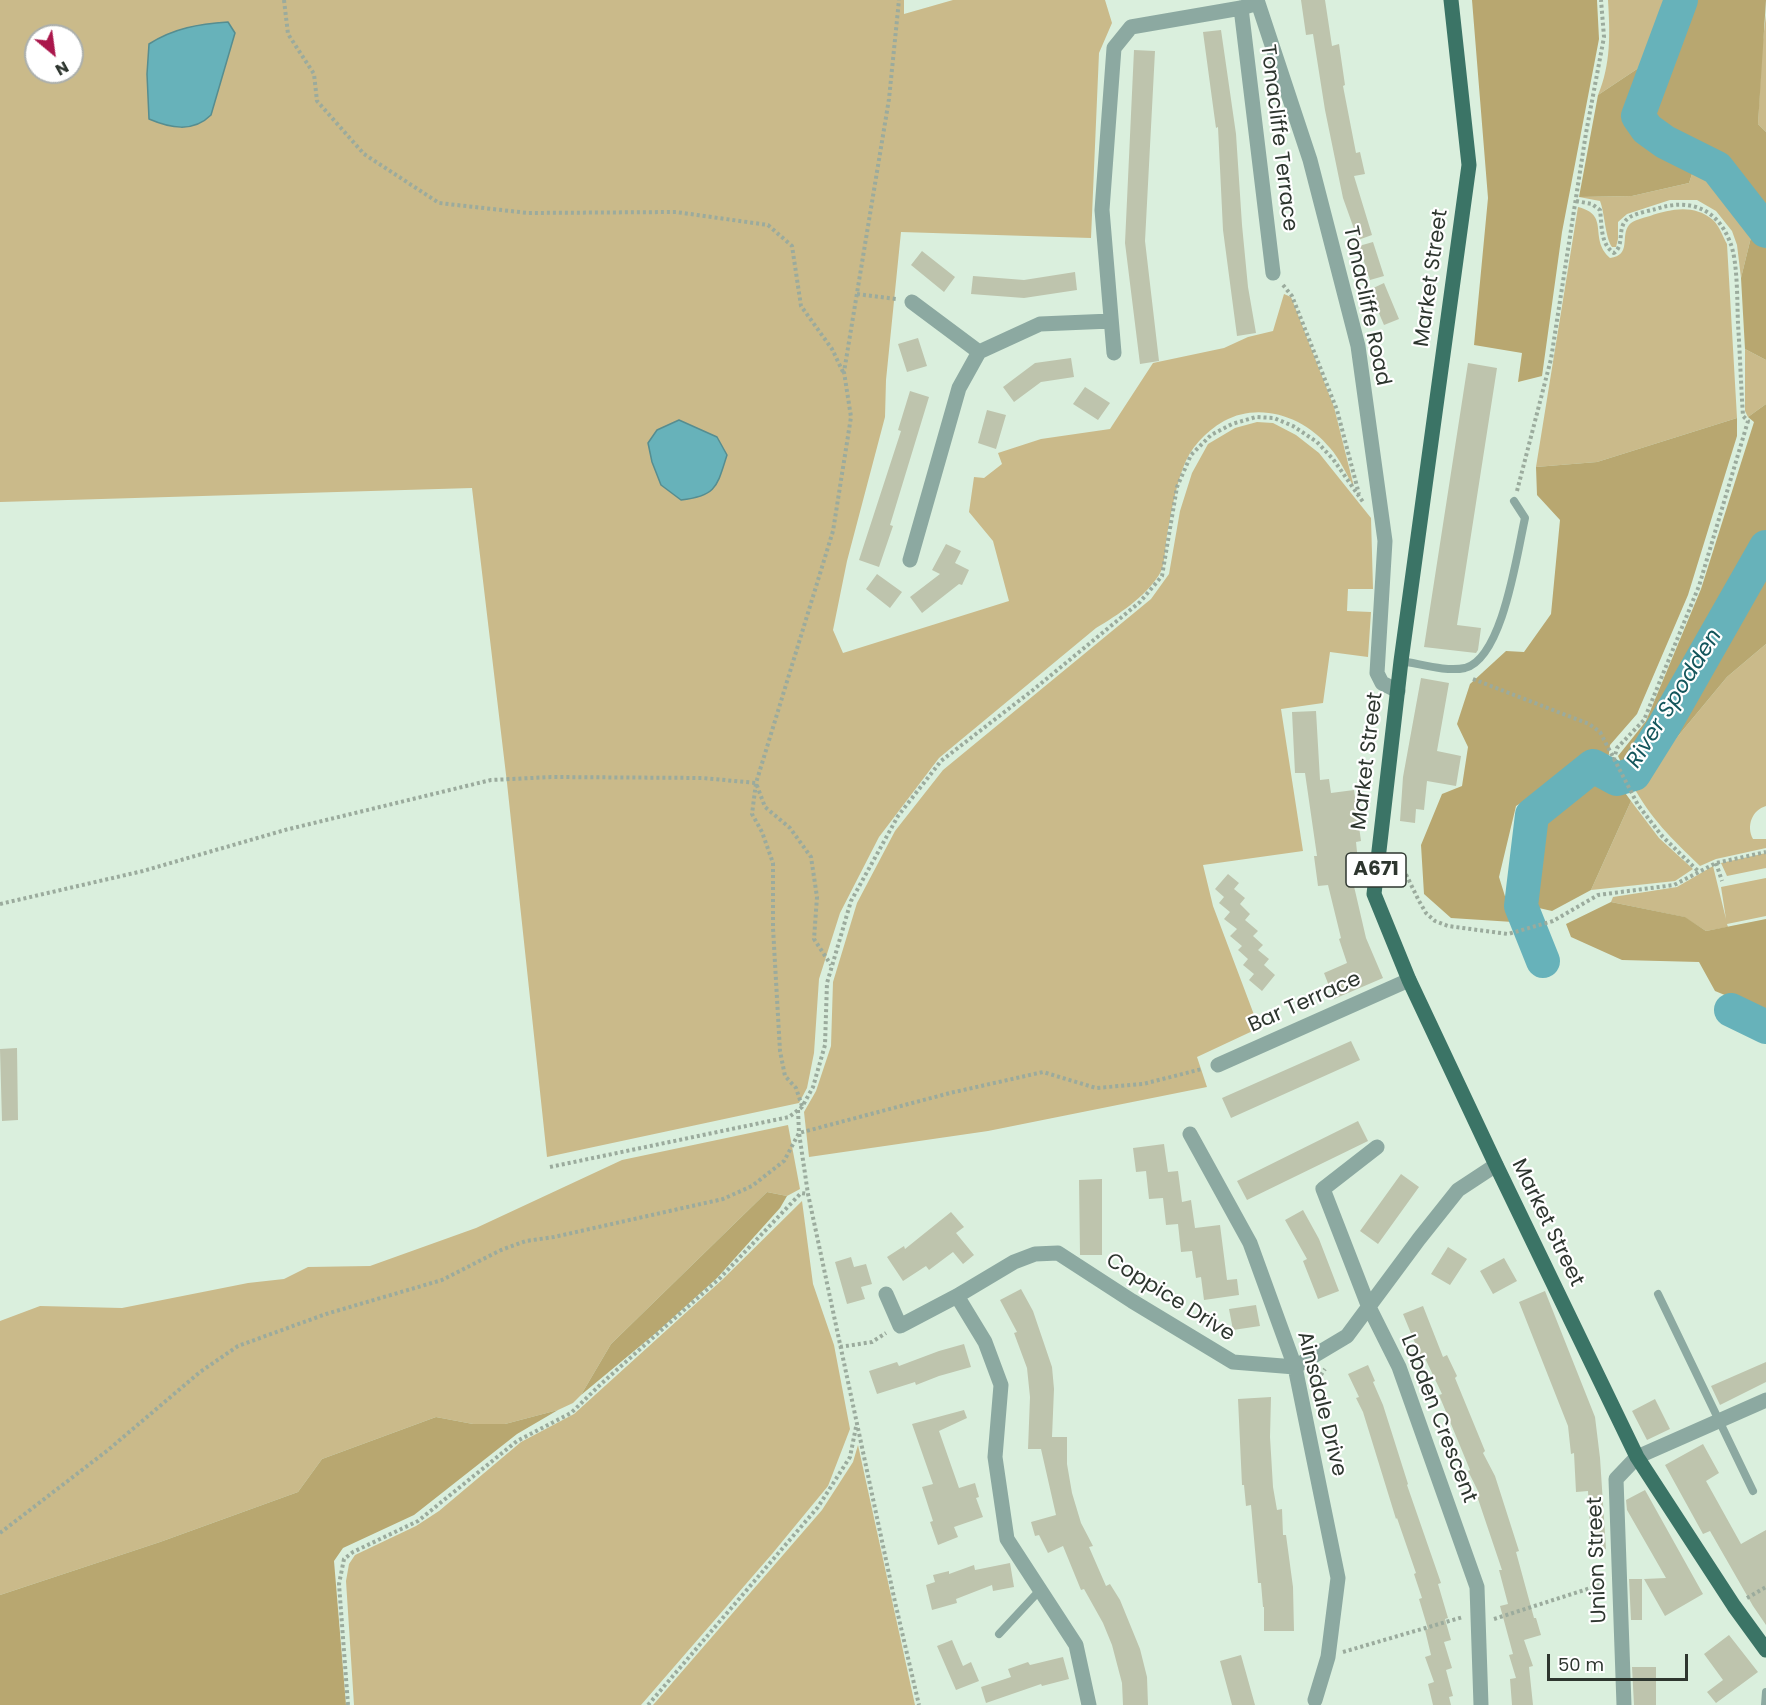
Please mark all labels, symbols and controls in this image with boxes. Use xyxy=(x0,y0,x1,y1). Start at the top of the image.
north arrow xyxy=(24,24,84,84)
street label: Tonacliffe Terrace xyxy=(1254,43,1302,233)
text: N xyxy=(51,55,73,81)
street label: Market Street xyxy=(1410,208,1454,348)
street label: Tonacliffe Road xyxy=(1337,224,1395,388)
water label: River Spodden xyxy=(1622,625,1728,773)
street label: Market Street xyxy=(1347,691,1389,831)
road number: A671 xyxy=(1346,853,1406,887)
street label: Bar Terrace xyxy=(1245,967,1365,1039)
street label: Market Street xyxy=(1505,1155,1589,1291)
street label: Coppice Drive xyxy=(1101,1248,1239,1348)
street label: Ainsdale Drive xyxy=(1291,1329,1351,1479)
street label: Lobden Crescent xyxy=(1394,1331,1482,1507)
street label: Union Street xyxy=(1583,1496,1613,1624)
scale bar xyxy=(1550,1642,1691,1680)
text: 50 m xyxy=(1558,1652,1604,1677)

